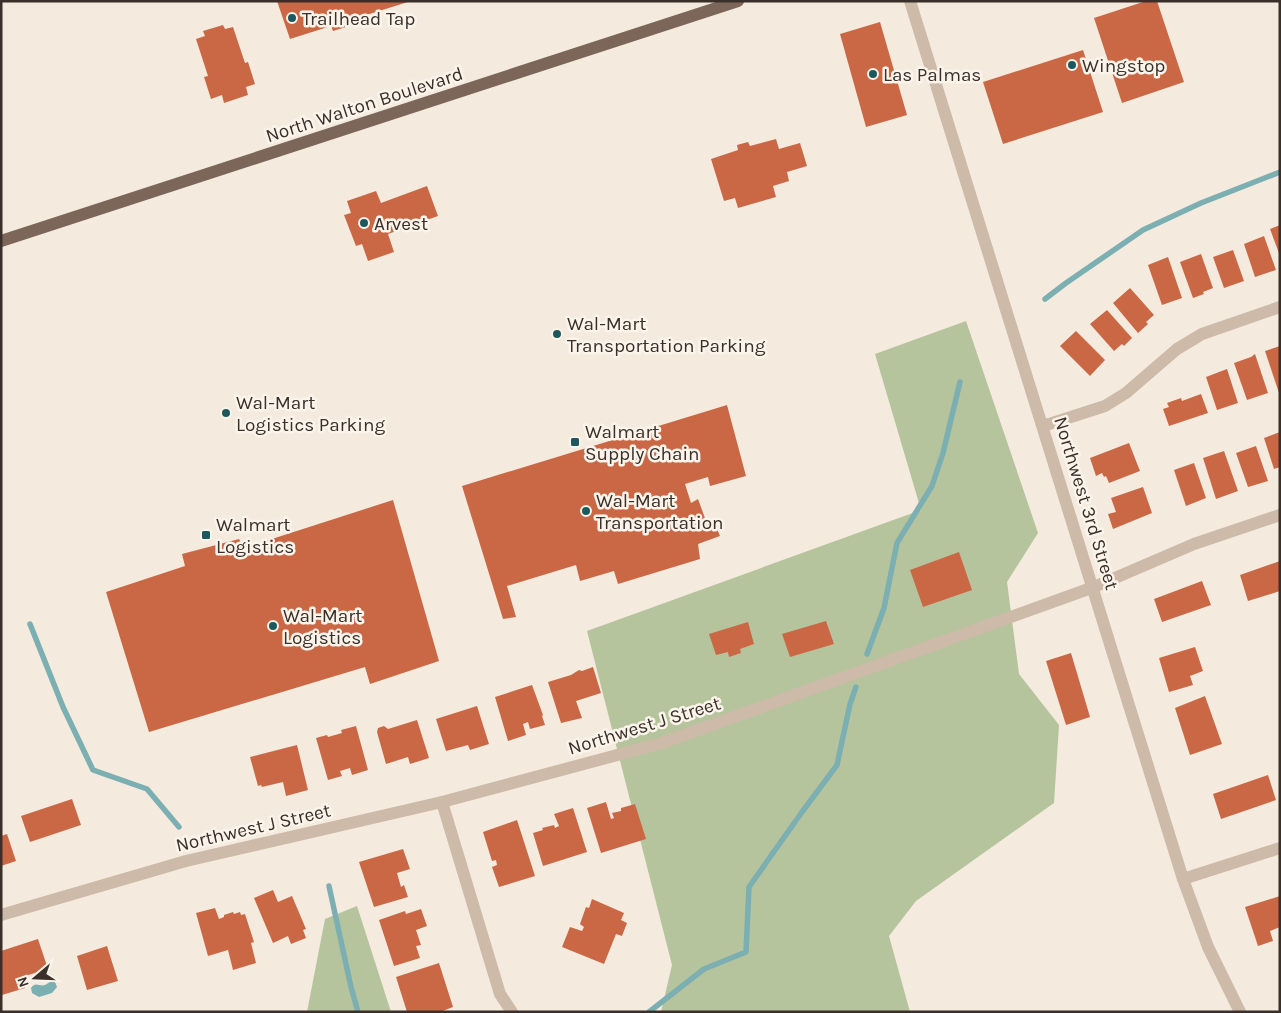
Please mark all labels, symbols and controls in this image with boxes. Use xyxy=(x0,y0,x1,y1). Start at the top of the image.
place label: Trailhead Tap xyxy=(302,8,415,30)
marker: Trailhead Tap xyxy=(286,12,298,24)
place label: Wingstop xyxy=(1082,55,1165,77)
marker: Wingstop xyxy=(1066,59,1078,71)
street label: North Walton Boulevard xyxy=(263,63,466,147)
place label: Las Palmas xyxy=(883,64,981,86)
marker: Las Palmas xyxy=(867,68,879,80)
place label: Arvest xyxy=(374,213,428,235)
marker: Arvest xyxy=(358,217,370,229)
place label: Wal-Mart Transportation Parking xyxy=(567,313,766,357)
marker: Wal-Mart Transportation Parking xyxy=(551,328,563,340)
place label: Wal-Mart Logistics Parking xyxy=(236,392,385,436)
marker: Wal-Mart Logistics Parking xyxy=(220,407,232,419)
street label: Northwest 3rd Street xyxy=(1049,414,1123,593)
place label: Walmart Supply Chain xyxy=(585,421,700,465)
marker: Walmart Supply Chain xyxy=(569,436,581,448)
place label: Wal-Mart Transportation xyxy=(596,490,724,534)
marker: Wal-Mart Transportation xyxy=(580,505,592,517)
place label: Walmart Logistics xyxy=(216,514,294,558)
marker: Walmart Logistics xyxy=(200,529,212,541)
place label: Wal-Mart Logistics xyxy=(283,605,362,649)
marker: Wal-Mart Logistics xyxy=(267,620,279,632)
street label: Northwest J Street xyxy=(565,692,723,760)
street label: Northwest J Street xyxy=(174,799,333,857)
north arrow xyxy=(10,953,60,1003)
text: N xyxy=(14,975,33,990)

